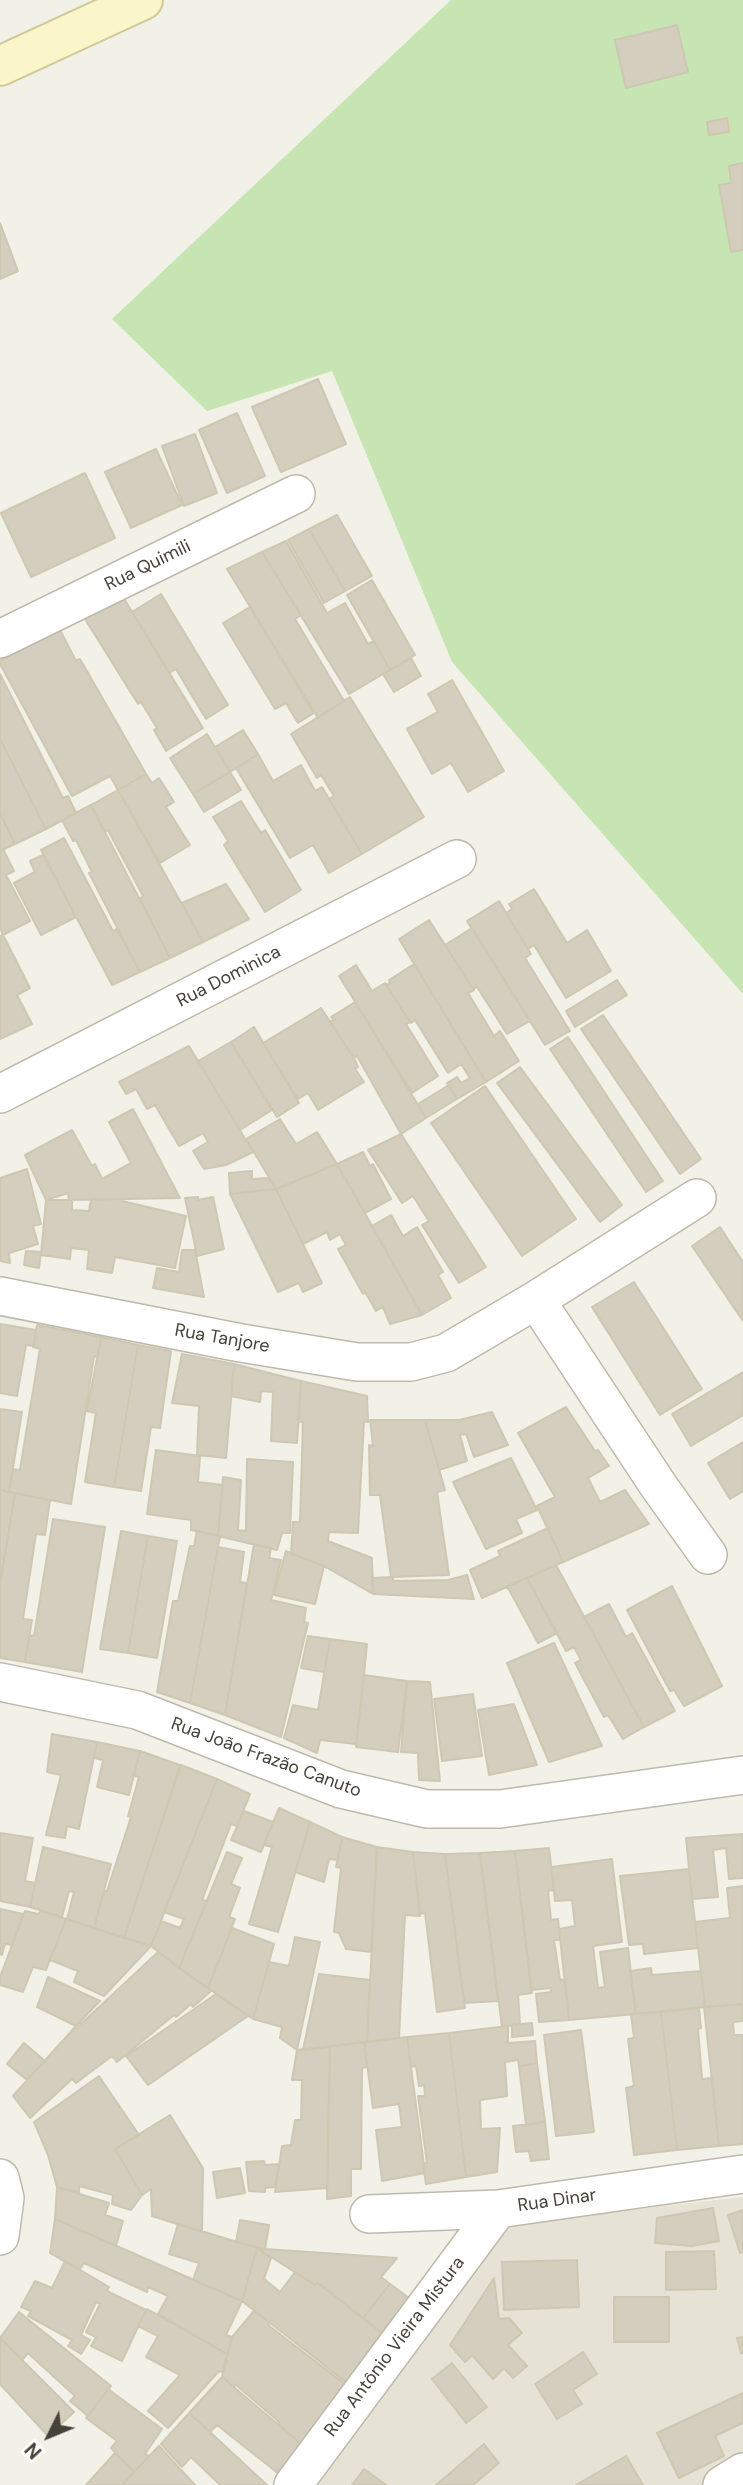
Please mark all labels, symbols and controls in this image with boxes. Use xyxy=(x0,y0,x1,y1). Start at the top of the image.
street label: Rua Quimili xyxy=(102,536,194,596)
street label: Rua Dominica xyxy=(173,942,285,1012)
street label: Rua Tanjore xyxy=(173,1320,271,1358)
street label: Rua João Frazão Canuto xyxy=(168,1713,364,1803)
street label: Rua Dinar xyxy=(516,2185,598,2217)
street label: Rua Antônio Vieira Mistura xyxy=(320,2253,470,2441)
north arrow xyxy=(14,2401,84,2471)
text: N xyxy=(19,2437,47,2464)

